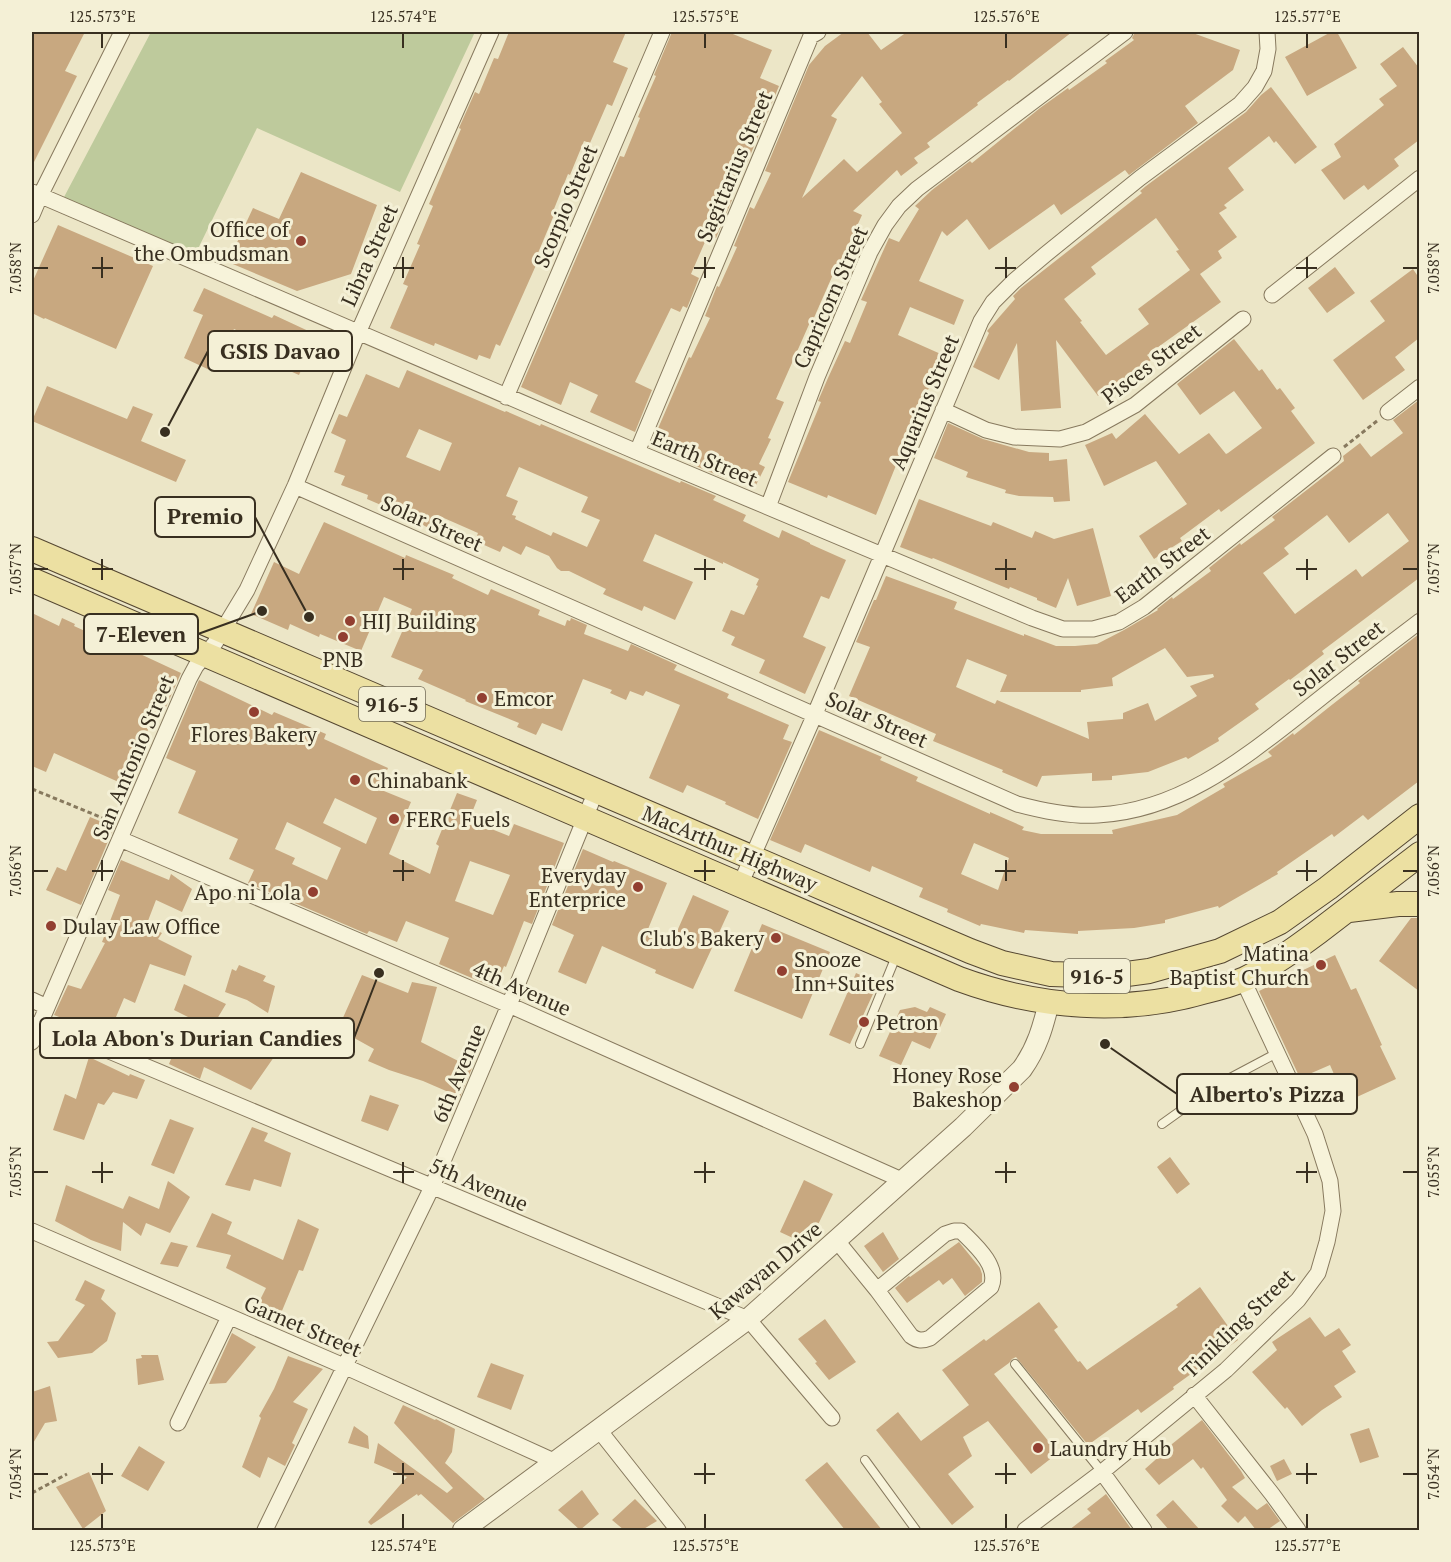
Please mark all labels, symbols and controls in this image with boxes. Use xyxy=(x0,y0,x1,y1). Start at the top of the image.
text: 125.573°E xyxy=(68,6,136,26)
text: 125.574°E xyxy=(369,6,437,26)
text: 125.575°E xyxy=(671,6,739,26)
text: 125.576°E xyxy=(972,6,1040,26)
text: 125.577°E xyxy=(1273,6,1341,26)
street label: Sagittarius Street xyxy=(689,86,779,246)
street label: Scorpio Street xyxy=(526,140,604,272)
street label: Libra Street xyxy=(334,199,404,311)
place label: Office of the Ombudsman xyxy=(134,215,291,267)
street label: Capricorn Street xyxy=(786,221,874,373)
marker: Office of the Ombudsman xyxy=(294,234,308,248)
text: 7.058°N xyxy=(5,242,25,294)
text: 7.058°N xyxy=(1423,242,1443,294)
street label: Pisces Street xyxy=(1095,316,1207,410)
street label: Aquarius Street xyxy=(883,330,965,474)
callout: GSIS Davao xyxy=(208,331,352,371)
text: GSIS Davao xyxy=(220,336,340,365)
street label: Earth Street xyxy=(648,423,762,493)
street label: Solar Street xyxy=(377,488,488,558)
callout: Premio xyxy=(155,497,255,537)
text: Premio xyxy=(167,501,243,530)
street label: Earth Street xyxy=(1109,519,1215,609)
text: 7.057°N xyxy=(5,543,25,595)
text: 7.057°N xyxy=(1423,543,1443,595)
place label: HIJ Building xyxy=(362,607,477,635)
street label: Solar Street xyxy=(1286,613,1390,703)
callout: 7-Eleven xyxy=(84,614,198,654)
marker: HIJ Building xyxy=(343,614,357,628)
text: 7-Eleven xyxy=(96,619,186,648)
marker: PNB xyxy=(336,630,350,644)
place label: PNB xyxy=(323,645,363,673)
street label: San Antonio Street xyxy=(86,670,181,844)
place label: Emcor xyxy=(494,684,553,712)
street label: Solar Street xyxy=(822,684,933,754)
road number: 916-5 xyxy=(359,687,425,721)
marker: Emcor xyxy=(475,691,489,705)
marker: Flores Bakery xyxy=(247,705,261,719)
place label: Flores Bakery xyxy=(191,720,317,748)
place label: Chinabank xyxy=(367,766,468,794)
marker: Chinabank xyxy=(348,773,362,787)
street label: MacArthur Highway xyxy=(638,798,822,898)
place label: FERC Fuels xyxy=(406,805,510,833)
marker: FERC Fuels xyxy=(387,812,401,826)
text: 7.056°N xyxy=(5,845,25,897)
text: 7.056°N xyxy=(1423,845,1443,897)
place label: Everyday Enterprice xyxy=(529,861,626,913)
place label: Apo ni Lola xyxy=(194,878,301,906)
marker: Everyday Enterprice xyxy=(631,880,645,894)
marker: Apo ni Lola xyxy=(306,885,320,899)
place label: Dulay Law Office xyxy=(63,912,220,940)
marker: Dulay Law Office xyxy=(44,919,58,933)
place label: Club's Bakery xyxy=(640,924,764,952)
marker: Club's Bakery xyxy=(769,931,783,945)
place label: Matina Baptist Church xyxy=(1170,939,1309,991)
place label: Snooze Inn+Suites xyxy=(794,945,895,997)
street label: 4th Avenue xyxy=(468,954,576,1022)
marker: Matina Baptist Church xyxy=(1314,958,1328,972)
road number: 916-5 xyxy=(1064,959,1130,993)
marker: Snooze Inn+Suites xyxy=(775,964,789,978)
place label: Petron xyxy=(876,1008,939,1036)
marker: Petron xyxy=(857,1015,871,1029)
callout: Lola Abon's Durian Candies xyxy=(40,1018,354,1058)
street label: 6th Avenue xyxy=(425,1019,491,1127)
text: Lola Abon's Durian Candies xyxy=(52,1023,342,1052)
place label: Honey Rose Bakeshop xyxy=(892,1061,1002,1113)
callout: Alberto's Pizza xyxy=(1177,1074,1357,1114)
text: Alberto's Pizza xyxy=(1189,1079,1345,1108)
marker: Honey Rose Bakeshop xyxy=(1007,1080,1021,1094)
text: 7.055°N xyxy=(5,1146,25,1198)
text: 7.055°N xyxy=(1423,1146,1443,1198)
street label: 5th Avenue xyxy=(425,1151,533,1217)
street label: Kawayan Drive xyxy=(703,1215,827,1325)
street label: Tinikling Street xyxy=(1176,1262,1300,1384)
street label: Garnet Street xyxy=(240,1289,366,1363)
place label: Laundry Hub xyxy=(1050,1434,1171,1462)
marker: Laundry Hub xyxy=(1031,1441,1045,1455)
text: 7.054°N xyxy=(5,1448,25,1500)
text: 7.054°N xyxy=(1423,1448,1443,1500)
text: 125.573°E xyxy=(68,1535,136,1555)
text: 125.574°E xyxy=(369,1535,437,1555)
text: 125.575°E xyxy=(671,1535,739,1555)
text: 125.576°E xyxy=(972,1535,1040,1555)
text: 125.577°E xyxy=(1273,1535,1341,1555)

